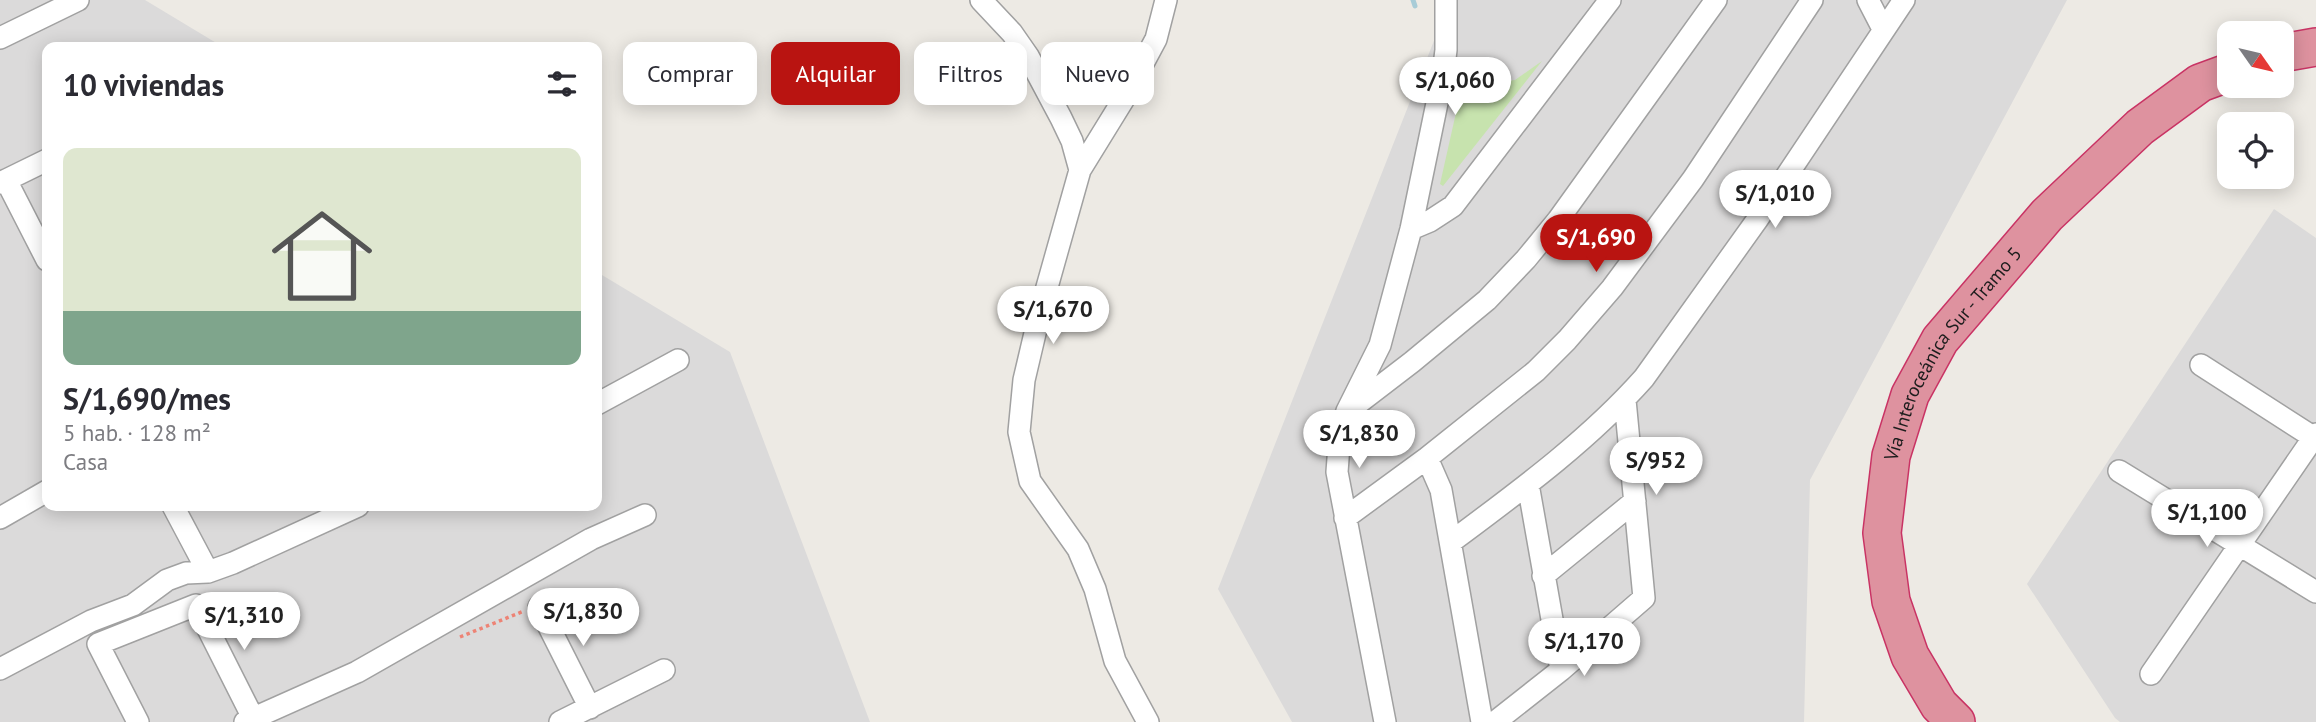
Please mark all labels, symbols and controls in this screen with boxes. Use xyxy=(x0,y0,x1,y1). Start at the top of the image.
north arrow xyxy=(2217,21,2294,98)
map controls xyxy=(2217,21,2294,189)
chip: Comprar xyxy=(623,42,757,105)
chip: Alquilar xyxy=(771,42,900,105)
chip: Filtros xyxy=(914,42,1027,105)
chip: Nuevo xyxy=(1041,42,1154,105)
pin: S/1,060 xyxy=(1390,58,1520,117)
text: 10 viviendas xyxy=(63,65,224,104)
icon: filters xyxy=(543,65,581,103)
text: S/1,060 xyxy=(1415,65,1495,94)
button: locate xyxy=(2217,112,2294,189)
pin: S/1,010 xyxy=(1710,170,1840,230)
text: S/1,010 xyxy=(1735,178,1815,207)
icon: home xyxy=(259,193,385,319)
pin: S/1,690 xyxy=(1531,215,1661,274)
text: S/1,690 xyxy=(1556,222,1636,251)
street label: Vía Interoceánica Sur - Tramo 5 xyxy=(1878,242,2026,464)
pin: S/1,670 xyxy=(988,286,1118,346)
text: S/1,670 xyxy=(1013,294,1093,323)
text: S/1,690/mes xyxy=(63,379,231,418)
pin: S/1,830 xyxy=(1294,410,1424,470)
text: 5 hab. · 128 m² xyxy=(63,418,211,447)
text: S/1,830 xyxy=(1319,418,1399,447)
pin: S/952 xyxy=(1607,438,1705,497)
text: S/952 xyxy=(1626,445,1686,474)
text: Casa xyxy=(63,447,108,476)
pin: S/1,100 xyxy=(2142,490,2272,549)
text: S/1,100 xyxy=(2167,497,2247,526)
pin: S/1,830 xyxy=(518,588,648,648)
pin: S/1,310 xyxy=(179,592,309,652)
text: S/1,830 xyxy=(543,596,623,625)
text: S/1,310 xyxy=(204,600,284,629)
pin: S/1,170 xyxy=(1519,618,1649,678)
text: S/1,170 xyxy=(1544,626,1624,655)

